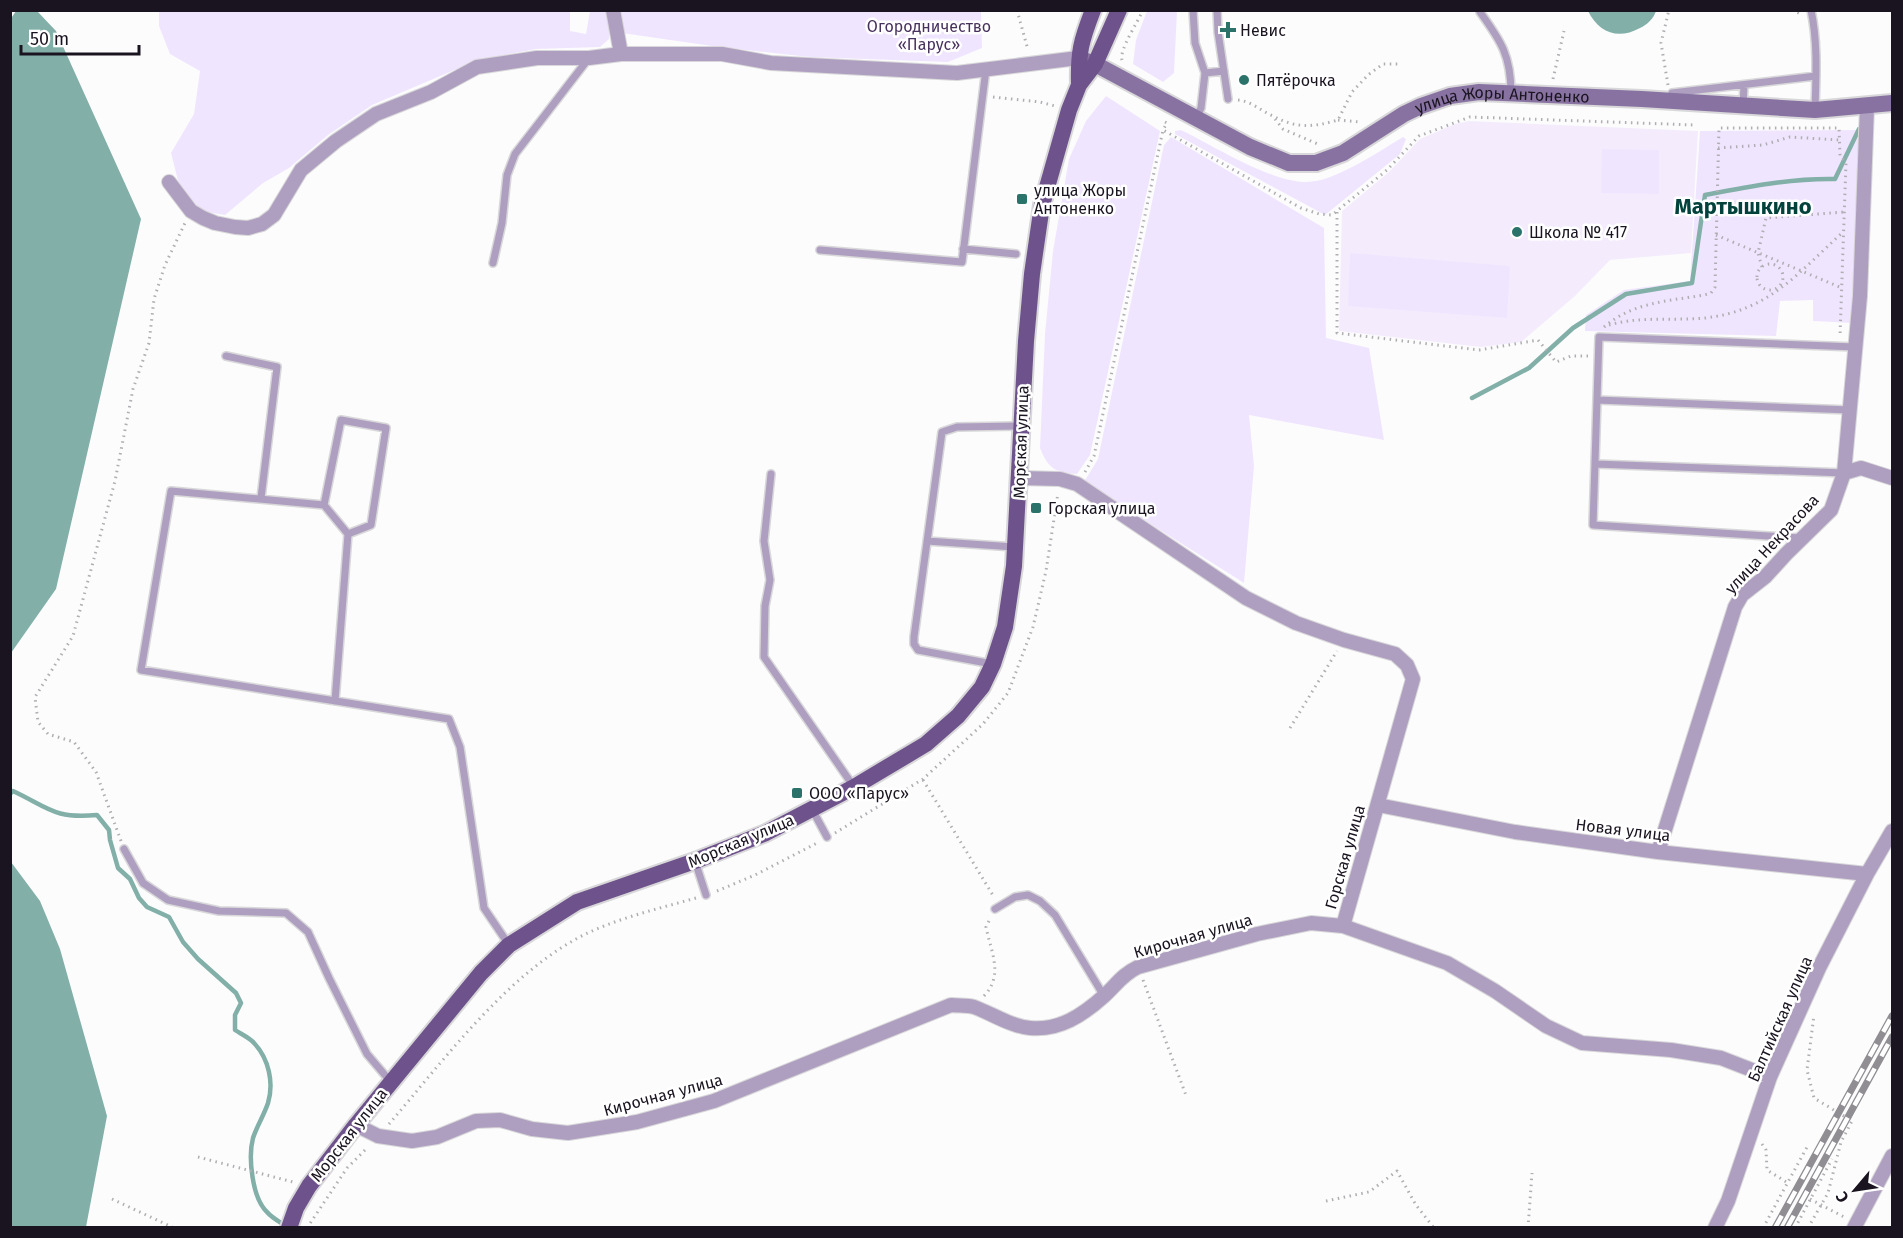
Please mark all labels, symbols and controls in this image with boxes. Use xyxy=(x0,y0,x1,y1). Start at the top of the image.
park label: Огородничество «Парус» xyxy=(867,17,991,54)
scale bar xyxy=(21,18,140,56)
place label: Невис xyxy=(1240,21,1286,40)
marker: Невис xyxy=(1221,23,1235,37)
text: 50 m xyxy=(30,28,69,50)
place label: Пятёрочка xyxy=(1256,71,1336,90)
marker: Пятёрочка xyxy=(1237,73,1251,87)
street label: улица Жоры Антоненко xyxy=(1411,82,1590,117)
place label: улица Жоры Антоненко xyxy=(1034,181,1126,218)
marker: улица Жоры Антоненко xyxy=(1015,192,1029,206)
district label: Мартышкино xyxy=(1674,193,1812,220)
place label: Школа № 417 xyxy=(1529,223,1627,242)
marker: Школа № 417 xyxy=(1510,225,1524,239)
street label: Морская улица xyxy=(1010,385,1032,499)
street label: улица Некрасова xyxy=(1721,490,1823,598)
place label: Горская улица xyxy=(1048,499,1155,518)
marker: Горская улица xyxy=(1029,501,1043,515)
place label: ООО «Парус» xyxy=(809,784,909,803)
marker: ООО «Парус» xyxy=(790,786,804,800)
street label: Горская улица xyxy=(1321,803,1369,911)
street label: Морская улица xyxy=(685,810,797,872)
street label: Новая улица xyxy=(1574,815,1672,845)
street label: Кирочная улица xyxy=(1131,910,1255,962)
street label: Балтийская улица xyxy=(1744,953,1816,1085)
street label: Кирочная улица xyxy=(601,1070,725,1120)
street label: Морская улица xyxy=(307,1084,391,1186)
north arrow xyxy=(1825,1160,1885,1220)
text: С xyxy=(1831,1188,1853,1206)

